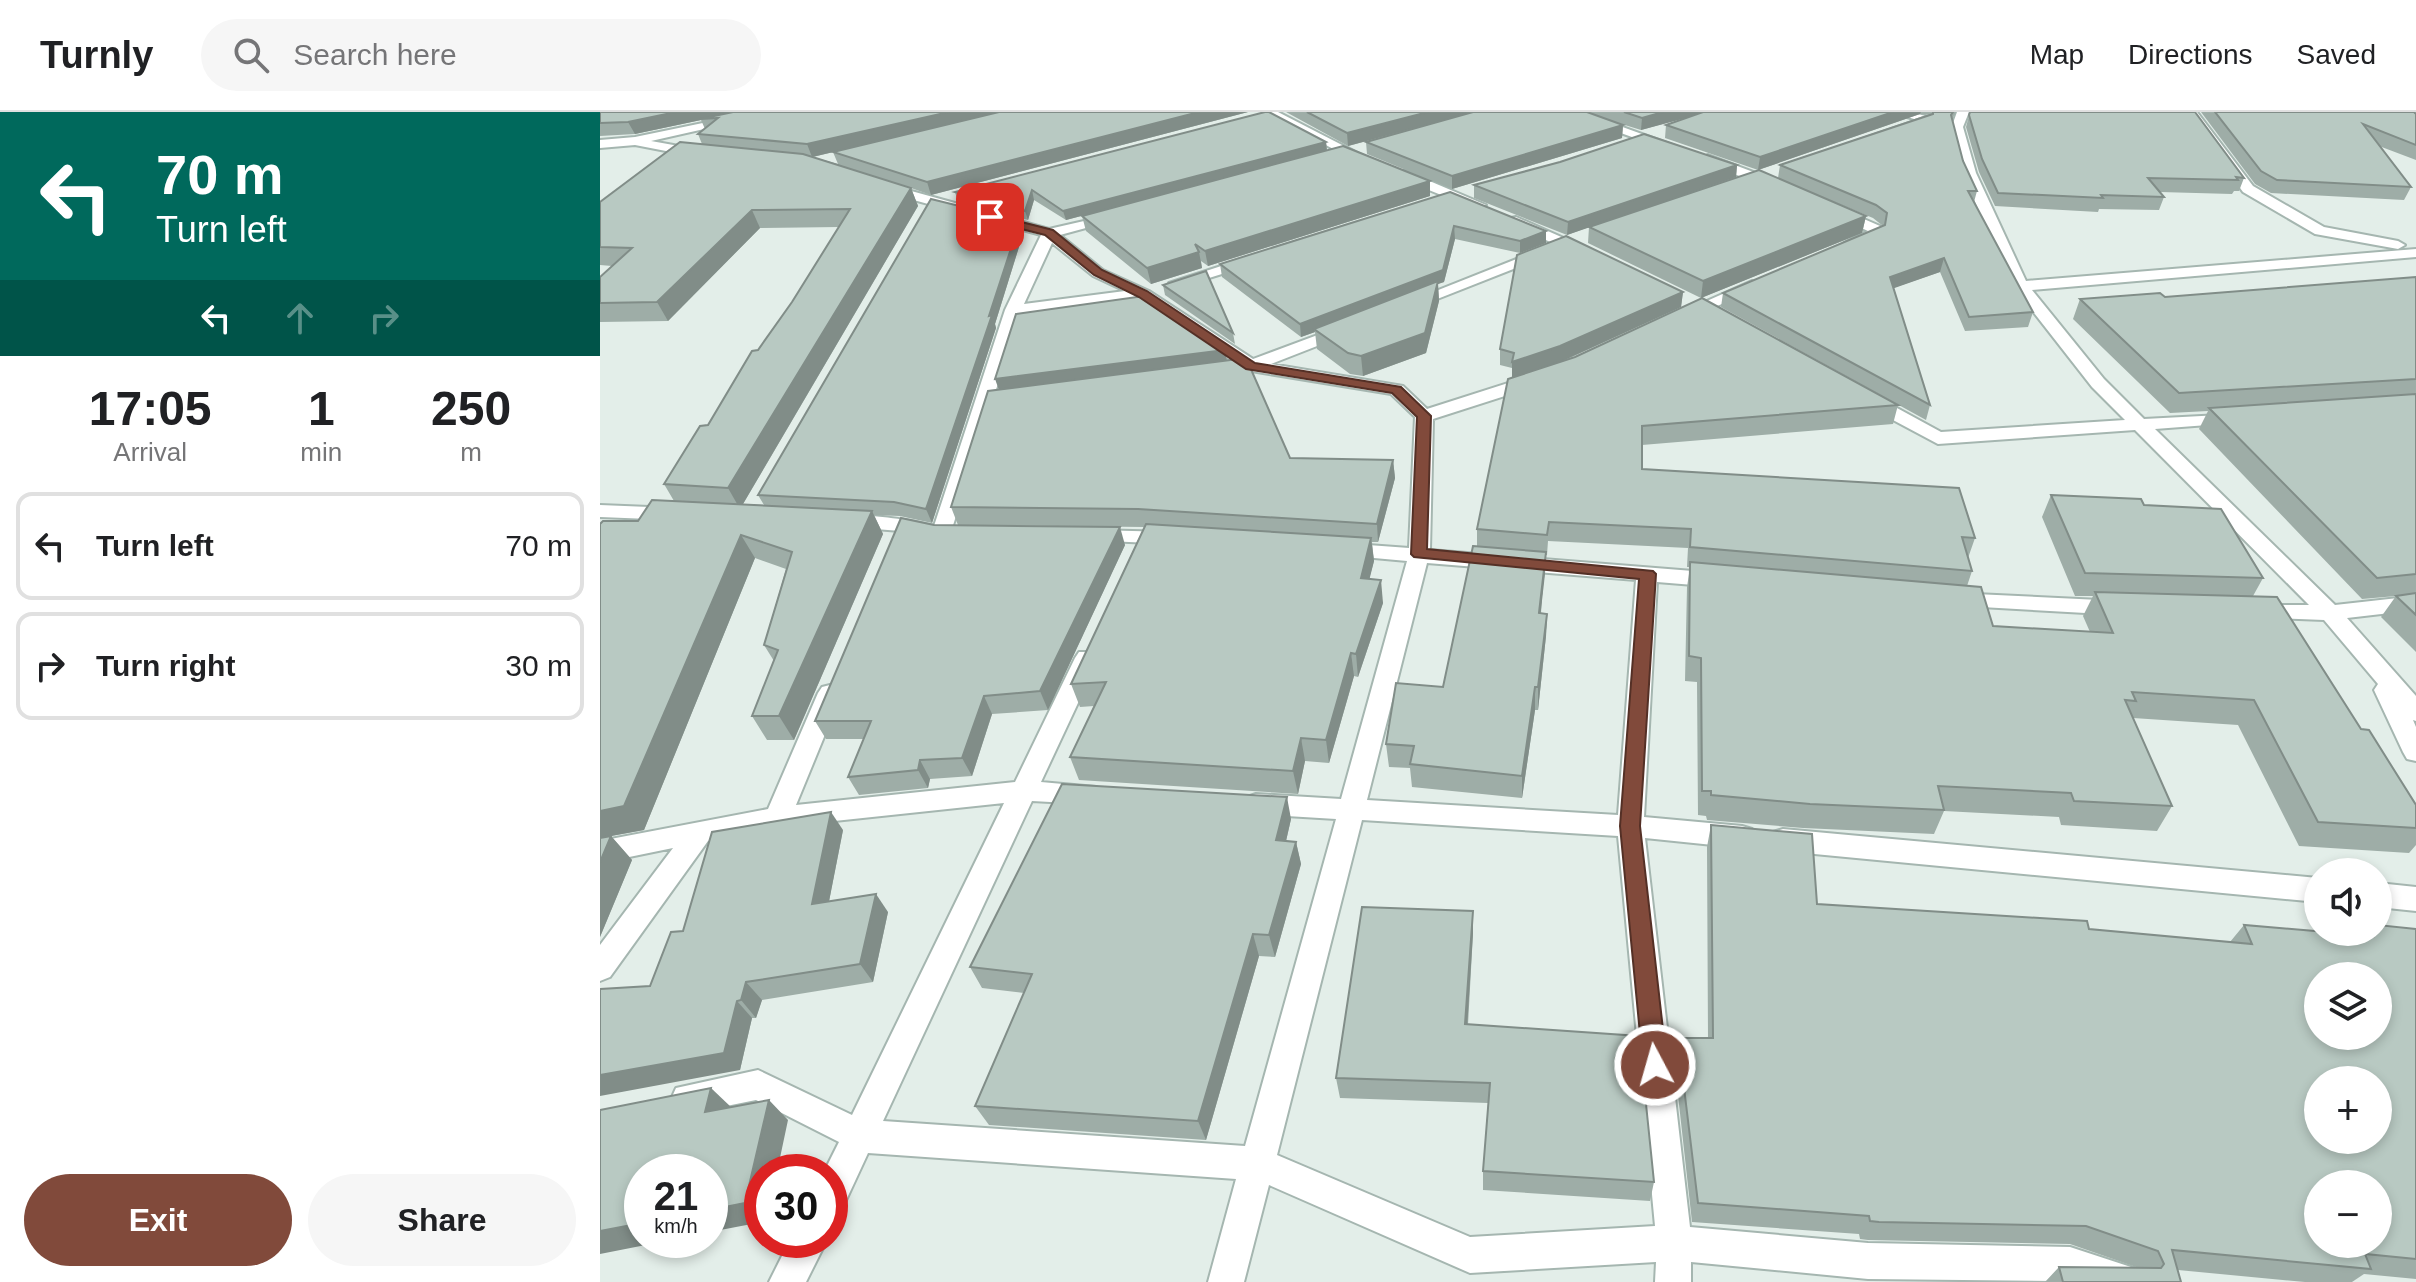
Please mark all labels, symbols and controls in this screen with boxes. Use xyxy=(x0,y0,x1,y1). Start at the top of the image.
search box xyxy=(201,19,761,91)
icon: search xyxy=(229,33,273,77)
text: Turnly xyxy=(40,34,153,76)
text: Search here xyxy=(293,38,457,71)
text: Map xyxy=(2030,39,2084,70)
text: Directions xyxy=(2128,39,2253,70)
text: Saved xyxy=(2297,39,2376,70)
text: 70 m xyxy=(156,143,284,206)
icon: left xyxy=(24,144,128,248)
pin xyxy=(956,183,1024,251)
icon: arrive xyxy=(968,195,1012,239)
text: Turn left xyxy=(156,209,287,250)
icon: left xyxy=(194,296,238,340)
icon: ahead xyxy=(278,296,322,340)
icon: right xyxy=(362,296,406,340)
text: 17:05 xyxy=(89,382,212,435)
text: 1 xyxy=(308,382,335,435)
text: 250 xyxy=(431,382,511,435)
text: Arrival xyxy=(113,437,187,467)
text: min xyxy=(300,437,342,467)
text: m xyxy=(460,437,482,467)
icon: left xyxy=(28,524,72,568)
text: Turn left xyxy=(96,529,214,562)
text: 70 m xyxy=(505,529,572,562)
icon: right xyxy=(28,644,72,688)
text: Turn right xyxy=(96,649,235,682)
text: 30 m xyxy=(505,649,572,682)
map controls xyxy=(2304,858,2392,1258)
button: sound xyxy=(2304,858,2392,946)
button: layers xyxy=(2304,962,2392,1050)
position arrow xyxy=(1613,1023,1697,1107)
button: + xyxy=(2304,1066,2392,1154)
speed limit sign: 30 xyxy=(744,1154,848,1258)
button: − xyxy=(2304,1170,2392,1258)
button: Exit xyxy=(24,1174,292,1266)
button: Share xyxy=(308,1174,576,1266)
text: 21 xyxy=(654,1174,698,1218)
text: km/h xyxy=(654,1215,698,1237)

